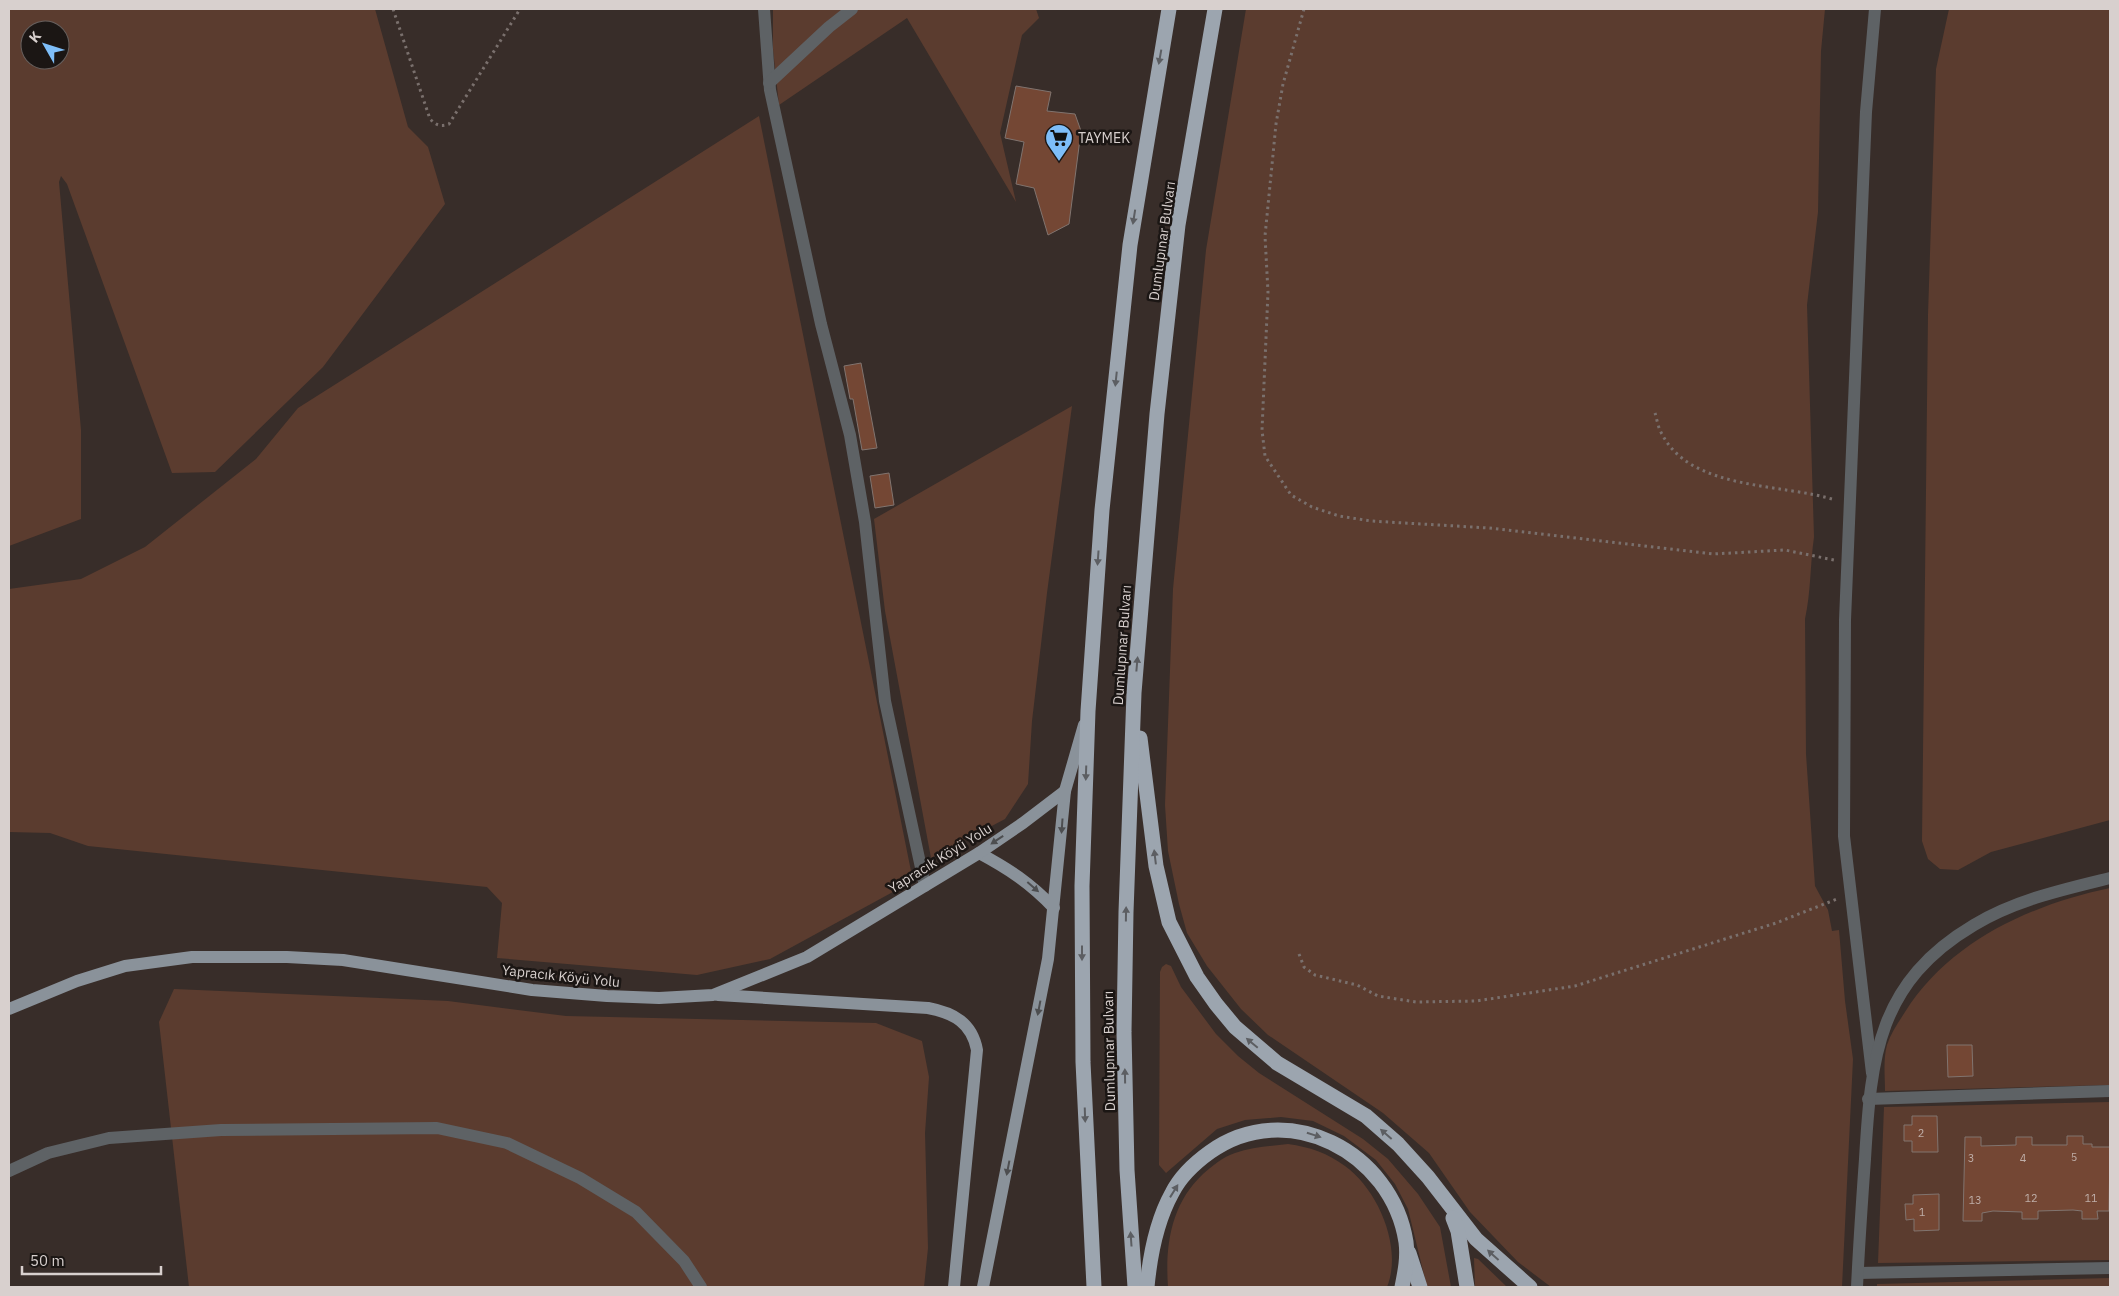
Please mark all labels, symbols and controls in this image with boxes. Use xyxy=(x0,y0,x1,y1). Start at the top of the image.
north arrow xyxy=(20,20,70,70)
text: K xyxy=(25,27,45,46)
one-way arrow xyxy=(1155,49,1163,65)
supermarket icon: TAYMEK xyxy=(1044,123,1074,162)
place label: TAYMEK xyxy=(1078,129,1130,147)
street label: Dumlupınar Bulvarı xyxy=(1145,180,1179,302)
one-way arrow xyxy=(1130,209,1138,225)
one-way arrow xyxy=(1111,371,1119,387)
one-way arrow xyxy=(1094,551,1102,567)
street label: Dumlupınar Bulvarı xyxy=(1109,584,1135,706)
one-way arrow xyxy=(1133,656,1141,672)
one-way arrow xyxy=(1081,765,1089,781)
one-way arrow xyxy=(1058,818,1066,834)
street label: Yapracık Köyü Yolu xyxy=(885,819,995,897)
one-way arrow xyxy=(991,836,1004,845)
one-way arrow xyxy=(1151,849,1159,865)
one-way arrow xyxy=(1027,881,1039,892)
one-way arrow xyxy=(1122,906,1130,922)
one-way arrow xyxy=(1078,945,1086,961)
street label: Yapracık Köyü Yolu xyxy=(501,961,621,991)
street label: Dumlupınar Bulvarı xyxy=(1099,991,1119,1111)
one-way arrow xyxy=(1034,1001,1042,1017)
one-way arrow xyxy=(1246,1038,1258,1049)
one-way arrow xyxy=(1120,1068,1128,1084)
one-way arrow xyxy=(1081,1108,1089,1124)
house number: 2 xyxy=(1918,1126,1924,1140)
one-way arrow xyxy=(1381,1128,1393,1140)
one-way arrow xyxy=(1306,1132,1321,1139)
house number: 5 xyxy=(2071,1150,2077,1164)
house number: 3 xyxy=(1968,1151,1974,1165)
house number: 4 xyxy=(2020,1151,2027,1165)
one-way arrow xyxy=(1004,1160,1012,1176)
one-way arrow xyxy=(1169,1184,1179,1197)
house number: 12 xyxy=(2024,1191,2038,1205)
house number: 11 xyxy=(2084,1191,2098,1205)
house number: 13 xyxy=(1968,1193,1982,1207)
house number: 1 xyxy=(1919,1205,1926,1219)
one-way arrow xyxy=(1127,1230,1135,1246)
scale bar xyxy=(22,1244,161,1276)
one-way arrow xyxy=(1488,1249,1500,1261)
text: 50 m xyxy=(30,1251,65,1270)

